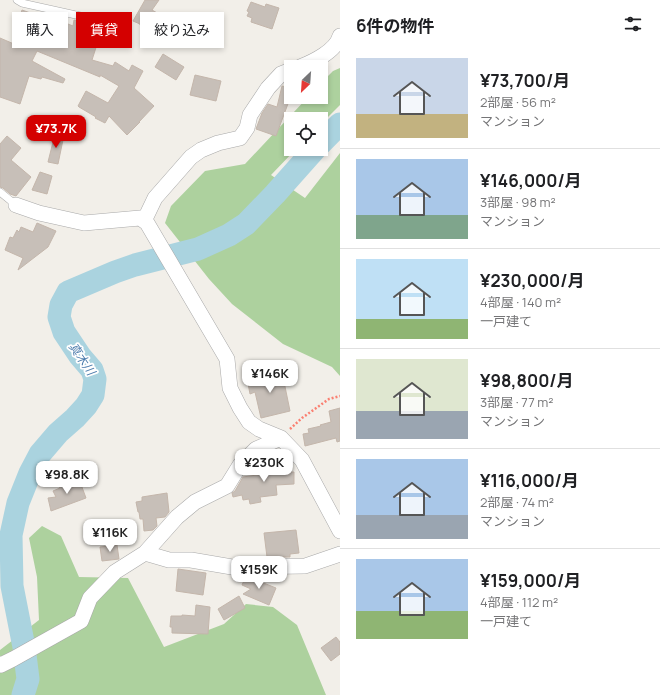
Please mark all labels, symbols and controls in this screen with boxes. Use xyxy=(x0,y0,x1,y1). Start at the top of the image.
chip: 購入 xyxy=(12,12,68,48)
chip: 賃貸 xyxy=(76,12,132,48)
chip: 絞り込み xyxy=(140,12,224,48)
icon: filters xyxy=(622,13,644,35)
text: 6件の物件 xyxy=(356,14,435,37)
north arrow xyxy=(284,60,328,104)
map controls xyxy=(284,60,328,156)
text: ¥73,700/月 xyxy=(480,69,570,92)
icon: home xyxy=(388,74,436,122)
text: 2部屋 · 56 m² xyxy=(480,93,556,111)
button: locate xyxy=(284,112,328,156)
text: マンション xyxy=(480,112,545,130)
pin: ¥73.7K xyxy=(23,115,89,149)
text: ¥73.7K xyxy=(35,119,77,137)
text: ¥146,000/月 xyxy=(480,169,582,192)
icon: home xyxy=(388,175,436,223)
text: 3部屋 · 98 m² xyxy=(480,193,556,211)
text: マンション xyxy=(480,212,545,230)
text: ¥230,000/月 xyxy=(480,269,585,292)
icon: home xyxy=(388,275,436,323)
text: 4部屋 · 140 m² xyxy=(480,293,561,311)
text: 一戸建て xyxy=(480,312,532,330)
water label: 真木川 xyxy=(65,339,101,380)
pin: ¥146K xyxy=(242,360,298,394)
text: ¥146K xyxy=(251,364,289,382)
text: ¥98,800/月 xyxy=(480,369,574,392)
icon: home xyxy=(388,375,436,423)
text: 3部屋 · 77 m² xyxy=(480,393,554,411)
text: マンション xyxy=(480,412,545,430)
pin: ¥230K xyxy=(236,449,292,483)
text: ¥230K xyxy=(244,453,284,471)
pin: ¥98.8K xyxy=(34,461,100,495)
text: ¥98.8K xyxy=(45,465,89,483)
text: ¥116,000/月 xyxy=(480,469,579,492)
icon: home xyxy=(388,475,436,523)
text: 2部屋 · 74 m² xyxy=(480,493,554,511)
text: マンション xyxy=(480,512,545,530)
pin: ¥116K xyxy=(82,519,138,553)
text: ¥116K xyxy=(92,523,128,541)
pin: ¥159K xyxy=(231,556,287,590)
text: ¥159K xyxy=(240,560,278,578)
text: ¥159,000/月 xyxy=(480,569,581,592)
icon: home xyxy=(388,575,436,623)
text: 4部屋 · 112 m² xyxy=(480,593,558,611)
text: 一戸建て xyxy=(480,612,532,630)

